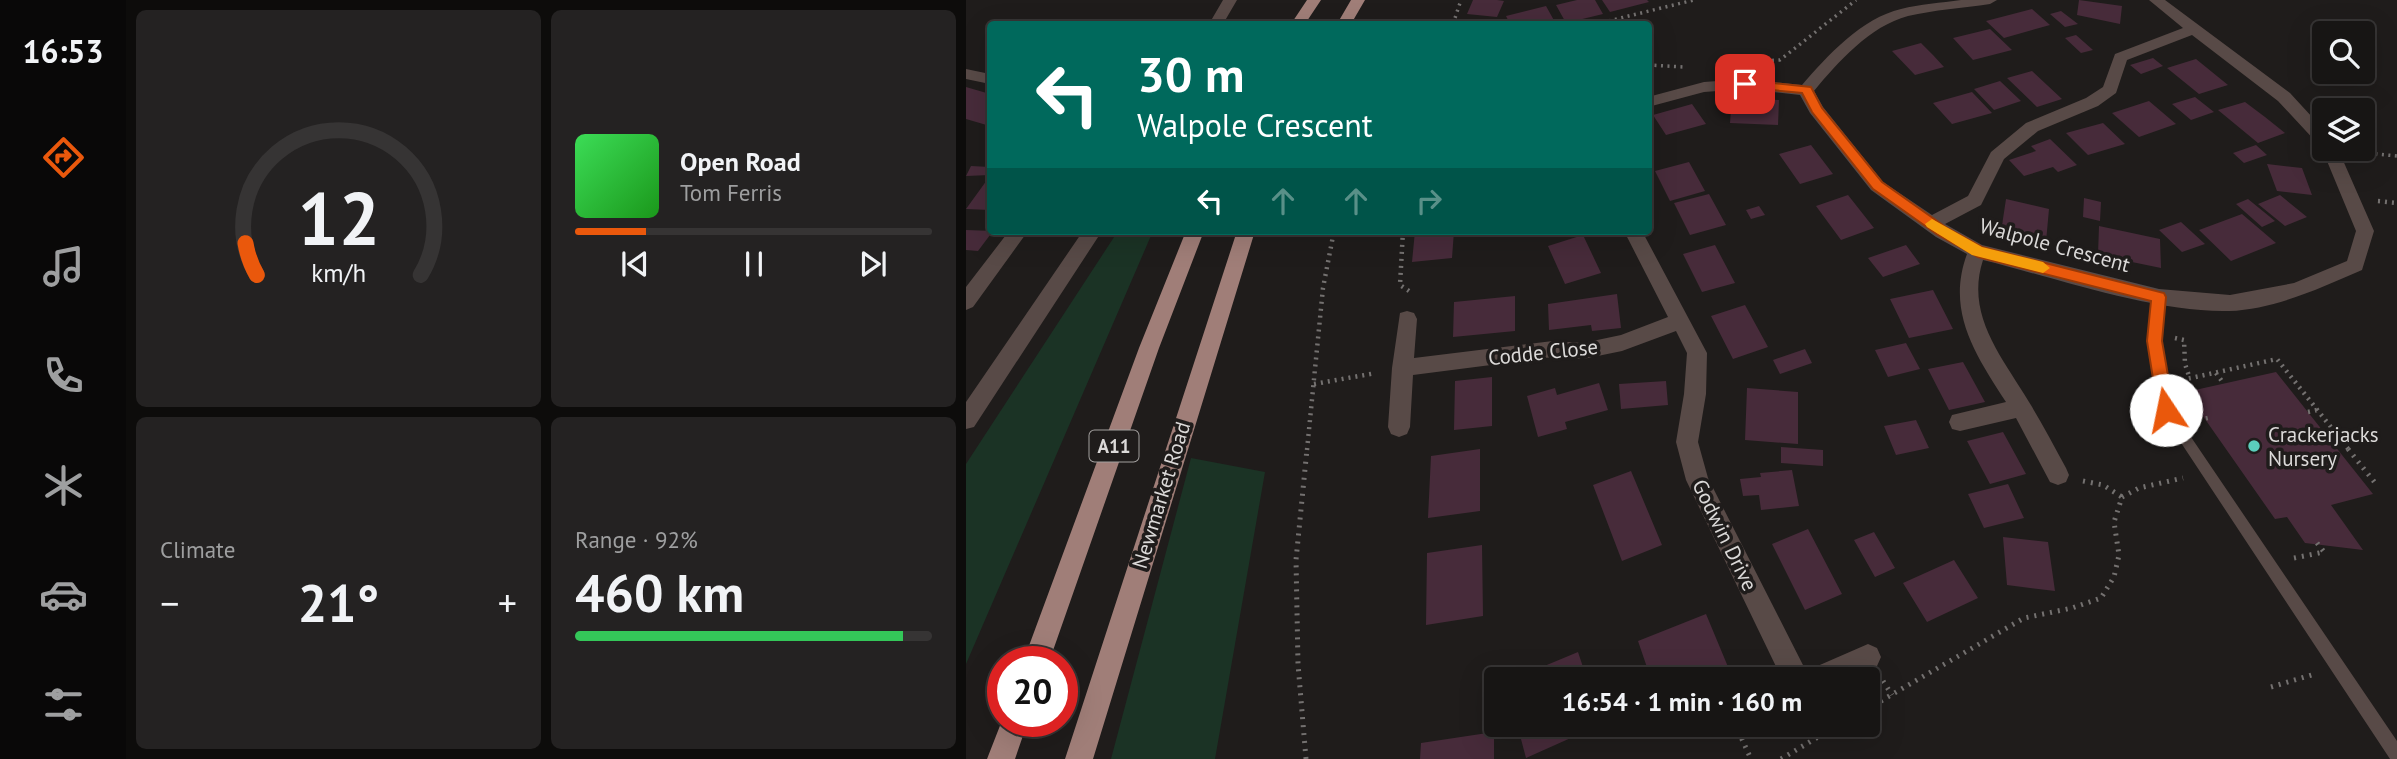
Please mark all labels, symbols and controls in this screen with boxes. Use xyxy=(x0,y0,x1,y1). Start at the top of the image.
map controls xyxy=(2312,21,2375,161)
button: search xyxy=(2312,21,2375,84)
text: 16:53 xyxy=(22,30,104,72)
text: 30 m xyxy=(1137,42,1244,106)
icon: left xyxy=(1022,49,1113,140)
pin xyxy=(1715,54,1775,114)
icon: arrive xyxy=(1726,65,1764,103)
button: layers xyxy=(2312,98,2375,161)
text: Walpole Crescent xyxy=(1137,104,1373,146)
icon: directions xyxy=(39,133,88,182)
text: Open Road xyxy=(680,145,801,178)
text: 12 xyxy=(297,171,380,265)
text: Tom Ferris xyxy=(680,178,782,207)
icon: left xyxy=(1191,182,1229,220)
icon: ahead xyxy=(1264,182,1302,220)
icon: ahead xyxy=(1337,182,1375,220)
icon: right xyxy=(1410,182,1448,220)
street label: Walpole Crescent xyxy=(1977,212,2133,278)
icon: music xyxy=(39,242,88,291)
icon: previous xyxy=(616,245,654,283)
icon: pause xyxy=(735,245,773,283)
icon: next xyxy=(854,245,892,283)
text: km/h xyxy=(311,257,366,289)
street label: Codde Close xyxy=(1487,333,1599,371)
icon: phone xyxy=(39,351,88,400)
position arrow xyxy=(2129,373,2203,447)
street label: Newmarket Road xyxy=(1126,418,1196,572)
place label: Crackerjacks Nursery xyxy=(2268,421,2379,472)
road number: A11 xyxy=(1090,430,1138,462)
marker: Crackerjacks Nursery xyxy=(2246,438,2262,454)
icon: climate xyxy=(39,461,88,510)
street label: Godwin Drive xyxy=(1686,475,1764,595)
text: Range · 92% xyxy=(575,525,698,554)
text: Climate xyxy=(160,535,235,564)
text: 460 km xyxy=(575,559,744,626)
text: 21° xyxy=(298,569,379,636)
icon: car xyxy=(39,570,88,619)
text: − xyxy=(160,578,179,627)
text: + xyxy=(498,578,517,627)
speed limit sign: 20 xyxy=(987,646,1078,737)
icon: filters xyxy=(39,680,88,729)
text: 16:54 · 1 min · 160 m xyxy=(1562,685,1802,718)

